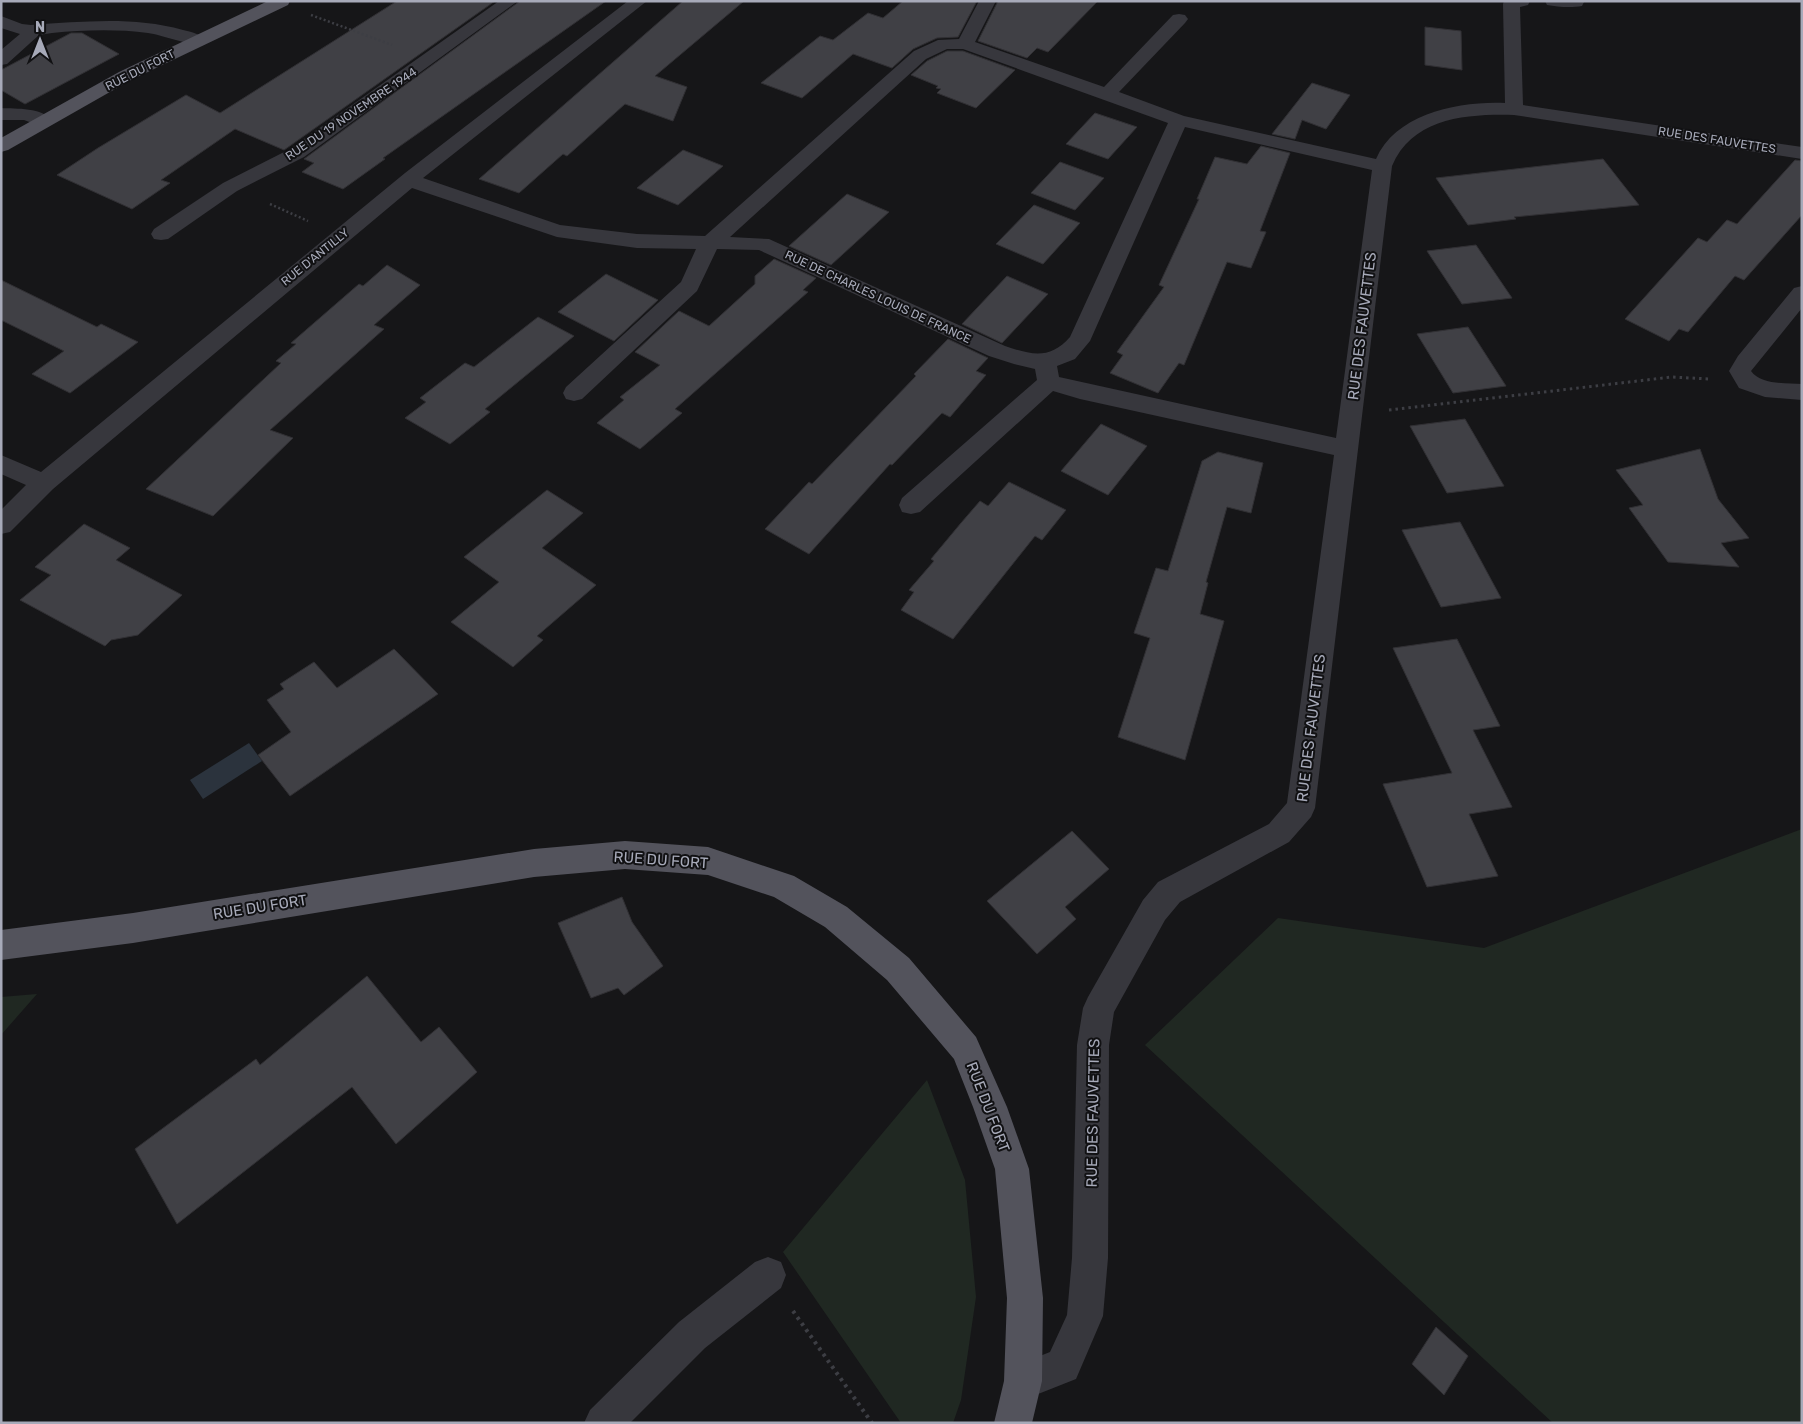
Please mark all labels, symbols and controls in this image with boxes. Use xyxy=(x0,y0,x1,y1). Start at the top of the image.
north arrow xyxy=(15,15,65,65)
text: N xyxy=(35,19,45,36)
street label: RUE DU FORT xyxy=(103,47,177,93)
street label: RUE DU 19 NOVEMBRE 1944 xyxy=(283,64,420,163)
street label: RUE DES FAUVETTES xyxy=(1657,124,1777,156)
street label: RUE D'ANTILLY xyxy=(278,225,352,289)
street label: RUE DE CHARLES LOUIS DE FRANCE xyxy=(783,248,973,346)
street label: RUE DES FAUVETTES xyxy=(1344,251,1380,401)
street label: RUE DES FAUVETTES xyxy=(1293,653,1329,803)
street label: RUE DU FORT xyxy=(613,848,709,872)
street label: RUE DU FORT xyxy=(212,891,309,923)
street label: RUE DES FAUVETTES xyxy=(1083,1038,1103,1188)
street label: RUE DU FORT xyxy=(963,1059,1014,1155)

